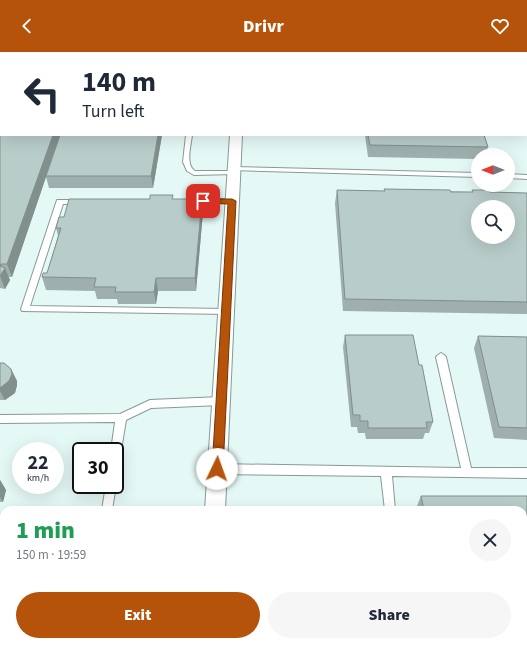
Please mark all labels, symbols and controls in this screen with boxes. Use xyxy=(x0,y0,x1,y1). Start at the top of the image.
text: Drivr xyxy=(243,14,284,39)
icon: back xyxy=(16,15,38,37)
icon: heart xyxy=(489,15,511,37)
text: 140 m xyxy=(82,62,156,102)
icon: left xyxy=(16,68,68,120)
text: Turn left xyxy=(82,99,144,124)
north arrow xyxy=(471,148,515,192)
map controls xyxy=(471,148,515,244)
pin xyxy=(186,184,220,218)
icon: arrive xyxy=(192,190,214,212)
button: search xyxy=(471,200,515,244)
speed limit sign: 30 xyxy=(72,442,124,494)
position arrow xyxy=(196,448,238,490)
text: 22 xyxy=(27,449,49,477)
text: km/h xyxy=(27,471,49,485)
text: 1 min xyxy=(16,513,75,548)
button: close xyxy=(469,519,511,561)
text: 150 m · 19:59 xyxy=(16,546,86,564)
button: Exit xyxy=(16,592,260,638)
button: Share xyxy=(268,592,511,638)

